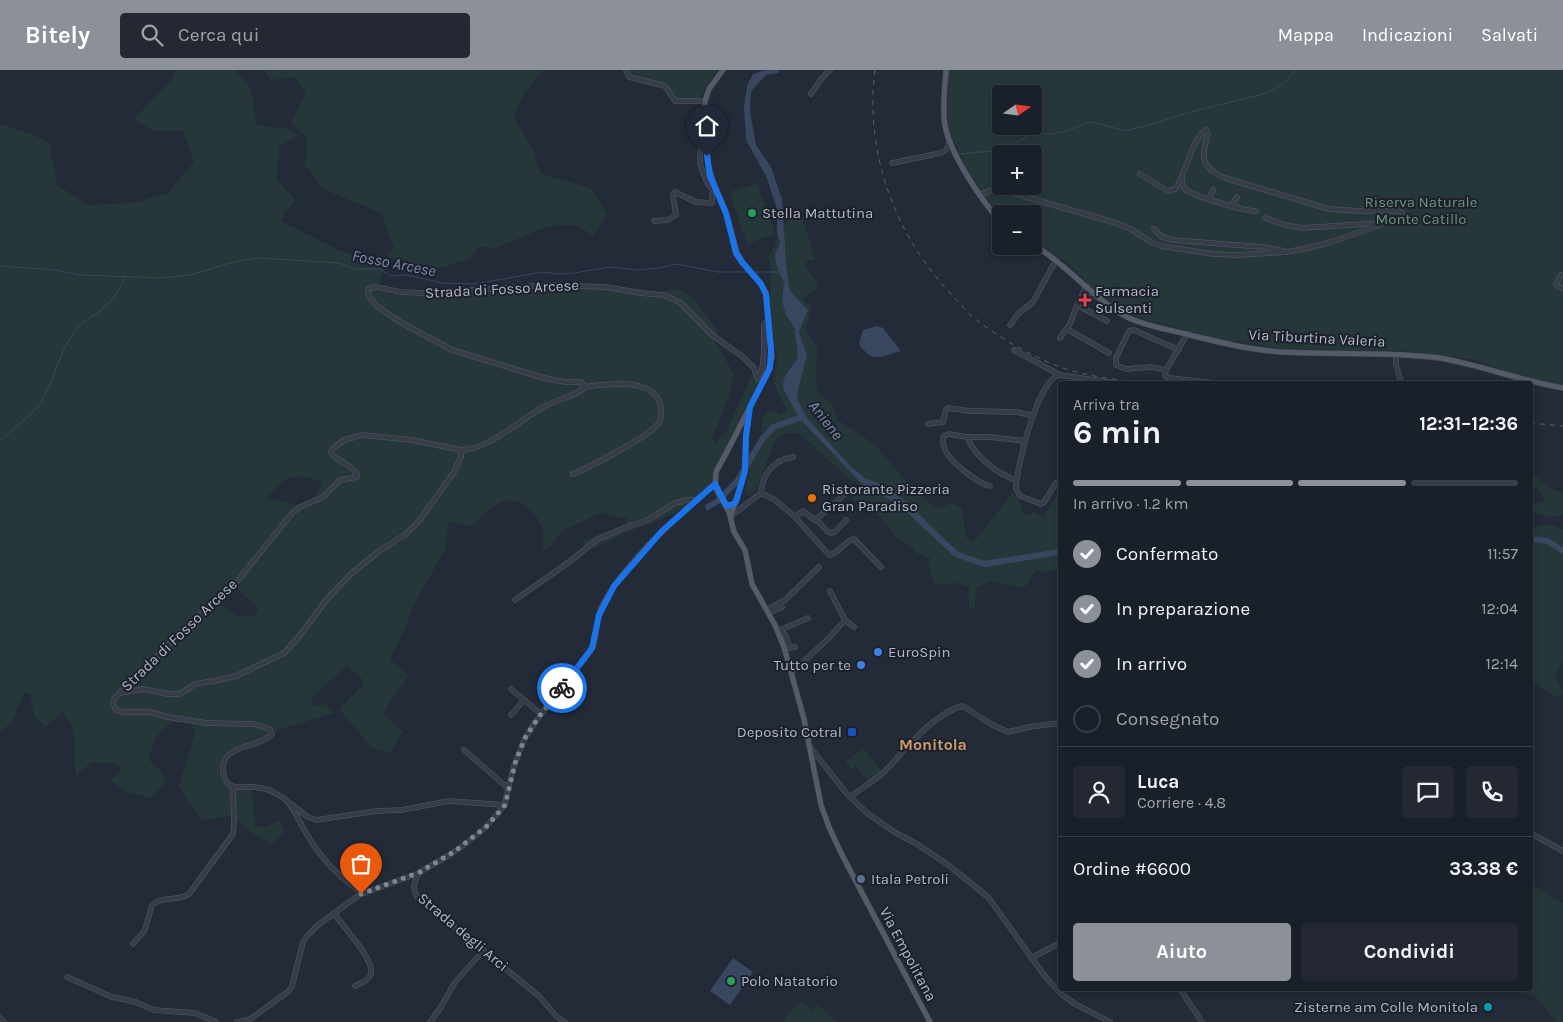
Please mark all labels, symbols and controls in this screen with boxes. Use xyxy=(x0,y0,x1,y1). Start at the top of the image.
search box xyxy=(120,13,470,58)
text: Bitely xyxy=(25,21,90,49)
icon: search xyxy=(138,21,166,49)
text: Cerca qui xyxy=(178,24,259,46)
text: Mappa xyxy=(1278,24,1334,46)
text: Indicazioni xyxy=(1362,24,1453,46)
text: Salvati xyxy=(1481,24,1538,46)
north arrow xyxy=(992,85,1042,135)
map controls xyxy=(992,85,1042,255)
pin xyxy=(686,105,728,156)
icon: home xyxy=(693,112,721,140)
button: + xyxy=(992,145,1042,195)
park label: Riserva Naturale Monte Catillo xyxy=(1365,193,1477,228)
place label: Stella Mattutina xyxy=(762,204,873,222)
button: − xyxy=(992,205,1042,255)
marker: Stella Mattutina xyxy=(746,207,758,219)
water label: Fosso Arcese xyxy=(350,246,438,281)
street label: Strada di Fosso Arcese xyxy=(425,276,579,302)
place label: Farmacia Sulsenti xyxy=(1095,282,1159,317)
marker: Farmacia Sulsenti xyxy=(1079,294,1091,306)
street label: Via Tiburtina Valeria xyxy=(1248,325,1386,351)
text: Arriva tra xyxy=(1073,395,1140,414)
water label: Aniene xyxy=(805,397,848,444)
text: 12:31–12:36 xyxy=(1419,413,1518,435)
text: 6 min xyxy=(1073,414,1161,451)
place label: Ristorante Pizzeria Gran Paradiso xyxy=(822,480,950,515)
marker: Ristorante Pizzeria Gran Paradiso xyxy=(806,492,818,504)
text: In arrivo · 1.2 km xyxy=(1073,494,1189,513)
icon: check xyxy=(1073,540,1101,568)
text: Confermato xyxy=(1116,543,1218,565)
text: 11:57 xyxy=(1487,544,1518,563)
street label: Strada di Fosso Arcese xyxy=(117,575,241,695)
icon: check xyxy=(1073,595,1101,623)
text: In preparazione xyxy=(1116,598,1250,620)
text: 12:04 xyxy=(1481,599,1518,618)
place label: EuroSpin xyxy=(888,643,951,661)
marker: EuroSpin xyxy=(872,646,884,658)
icon: check xyxy=(1073,650,1101,678)
text: In arrivo xyxy=(1116,653,1187,675)
text: 12:14 xyxy=(1486,654,1518,673)
place label: Tutto per te xyxy=(774,656,851,674)
marker: Tutto per te xyxy=(855,659,867,671)
courier xyxy=(537,663,587,713)
icon: bike xyxy=(548,674,576,702)
text: Consegnato xyxy=(1116,708,1219,730)
place label: Deposito Cotral xyxy=(737,723,842,741)
marker: Deposito Cotral xyxy=(846,726,858,738)
district label: Monitola xyxy=(899,735,967,754)
button: person xyxy=(1073,766,1125,818)
button: chat xyxy=(1402,766,1454,818)
button: phone xyxy=(1466,766,1518,818)
text: Luca xyxy=(1137,771,1179,793)
text: Corriere · 4.8 xyxy=(1137,793,1226,812)
pin xyxy=(340,843,382,894)
icon: bag xyxy=(347,850,375,878)
text: Ordine #6600 xyxy=(1073,858,1191,880)
text: 33.38 € xyxy=(1449,858,1518,880)
place label: Itala Petroli xyxy=(871,870,949,888)
marker: Itala Petroli xyxy=(855,873,867,885)
street label: Strada degli Arci xyxy=(414,889,512,975)
street label: Via Empolitana xyxy=(876,904,940,1004)
button: Aiuto xyxy=(1073,923,1291,981)
button: Condividi xyxy=(1301,923,1518,981)
place label: Polo Natatorio xyxy=(741,972,838,990)
marker: Polo Natatorio xyxy=(725,975,737,987)
place label: Zisterne am Colle Monitola xyxy=(1294,998,1478,1016)
marker: Zisterne am Colle Monitola xyxy=(1482,1001,1494,1013)

